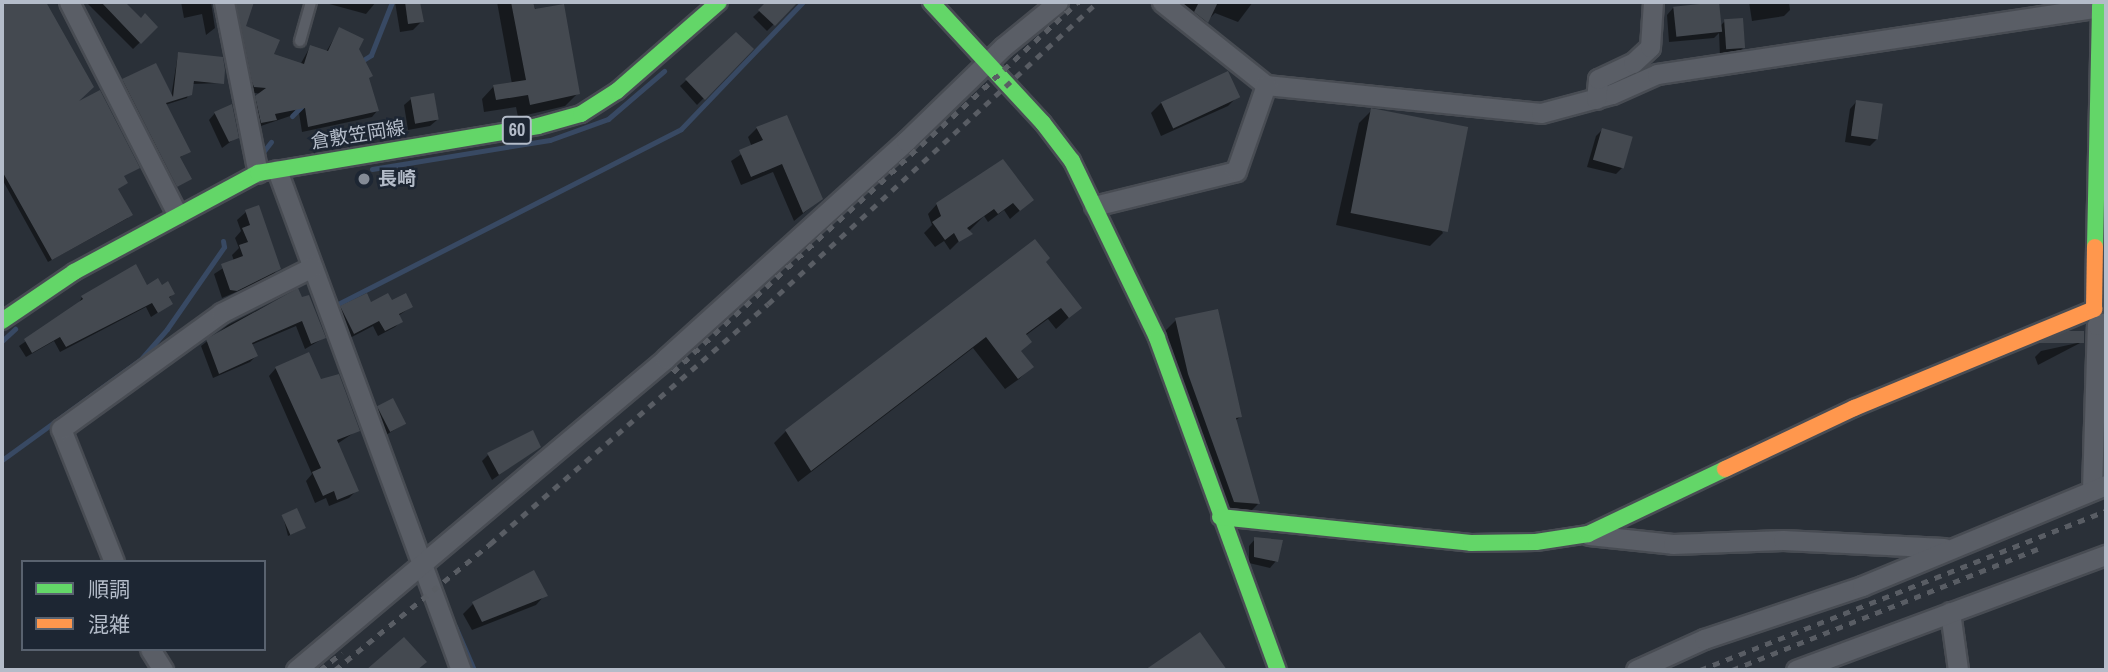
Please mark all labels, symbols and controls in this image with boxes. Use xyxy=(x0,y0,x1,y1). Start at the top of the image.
street label: 倉敷笠岡線 xyxy=(309,116,407,154)
road number: 60 xyxy=(501,116,533,145)
place label: 長崎 xyxy=(378,168,416,190)
marker: 長崎 xyxy=(356,171,372,187)
legend xyxy=(21,560,266,651)
text: 順調 xyxy=(88,575,130,604)
text: 混雑 xyxy=(88,610,130,639)

